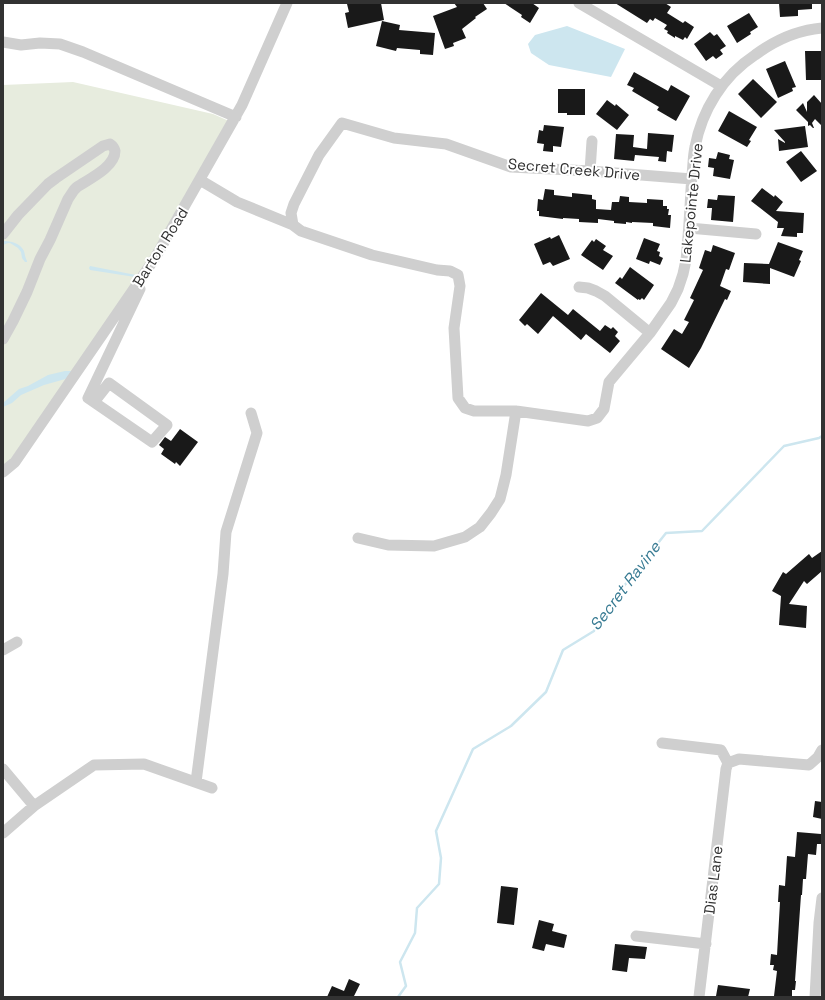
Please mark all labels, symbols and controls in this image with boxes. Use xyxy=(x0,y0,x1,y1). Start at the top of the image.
street label: Lakepointe Drive xyxy=(675,142,707,264)
street label: Secret Creek Drive xyxy=(507,154,641,184)
street label: Barton Road xyxy=(128,204,192,290)
water label: Secret Ravine xyxy=(585,537,666,635)
street label: Dias Lane xyxy=(699,845,727,915)

